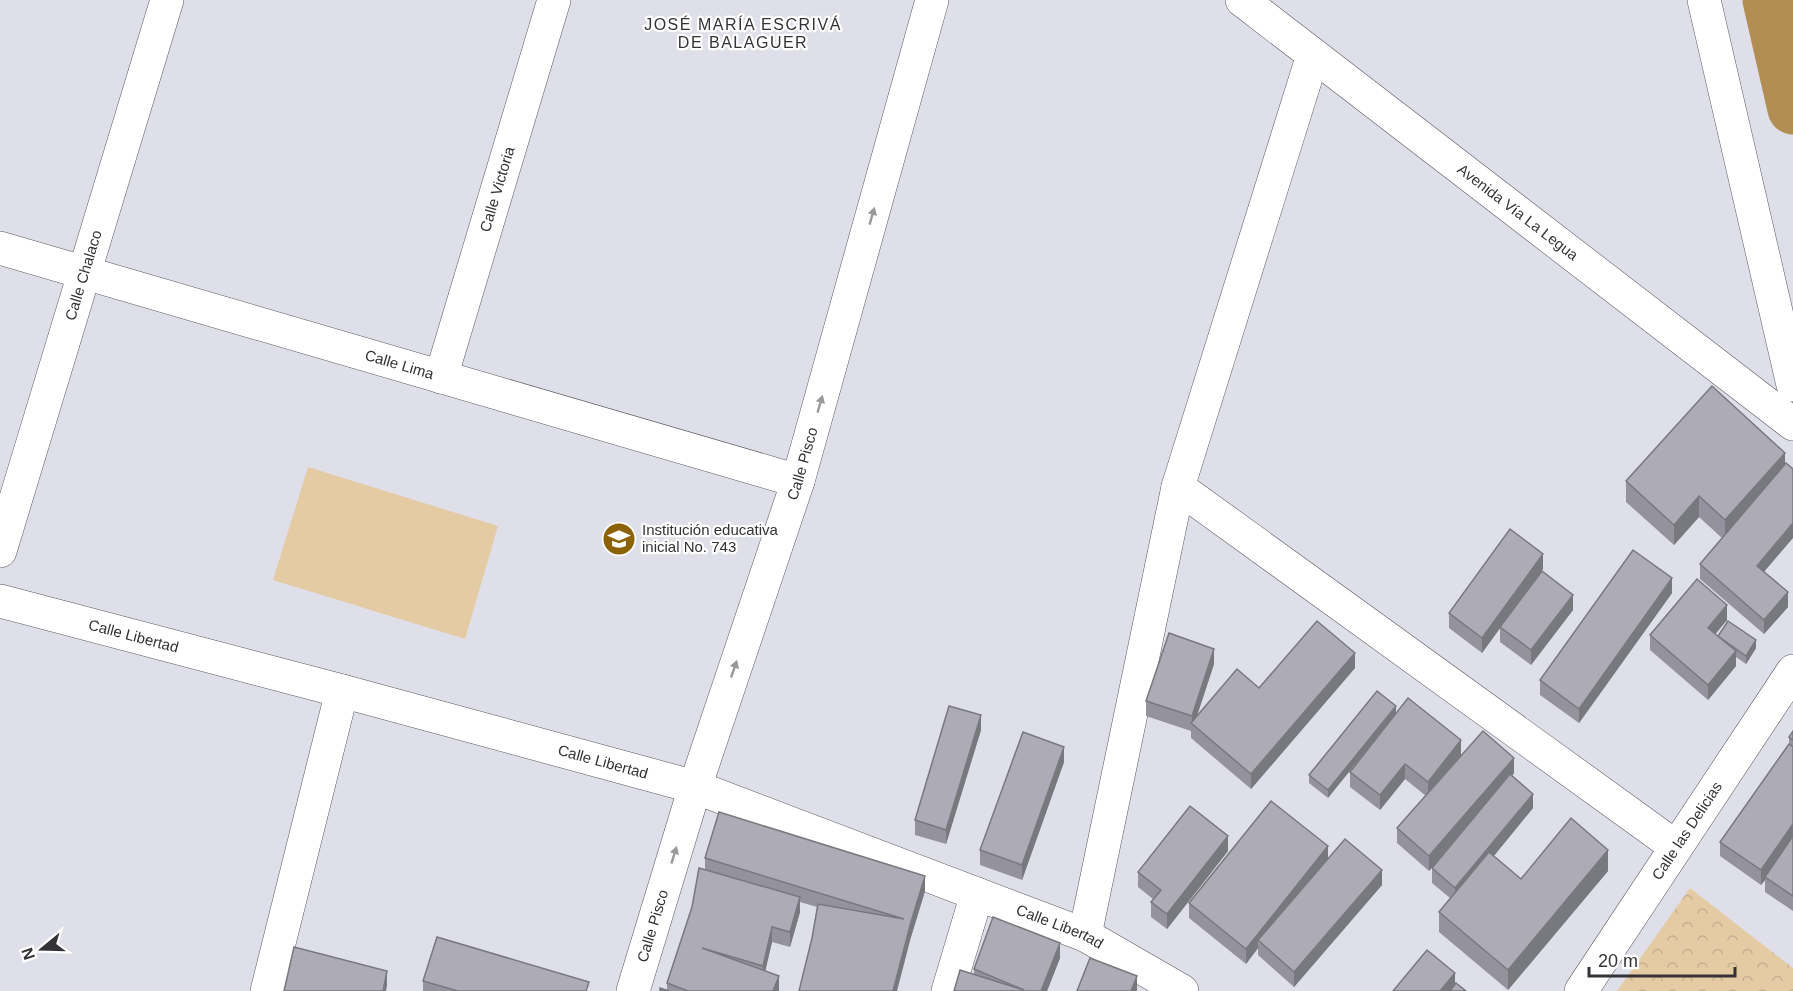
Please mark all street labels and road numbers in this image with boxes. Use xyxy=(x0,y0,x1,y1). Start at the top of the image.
street label: Calle Victoria xyxy=(476,144,518,234)
street label: Avenida Vía La Legua xyxy=(1455,160,1582,264)
street label: Calle Chalaco xyxy=(61,228,105,322)
street label: Calle Lima xyxy=(363,346,437,382)
street label: Calle Pisco xyxy=(783,425,821,502)
street label: Calle Libertad xyxy=(87,616,181,656)
street label: Calle Libertad xyxy=(556,741,650,782)
street label: Calle las Delicias xyxy=(1648,778,1725,883)
street label: Calle Pisco xyxy=(633,887,671,964)
street label: Calle Libertad xyxy=(1014,901,1107,952)

